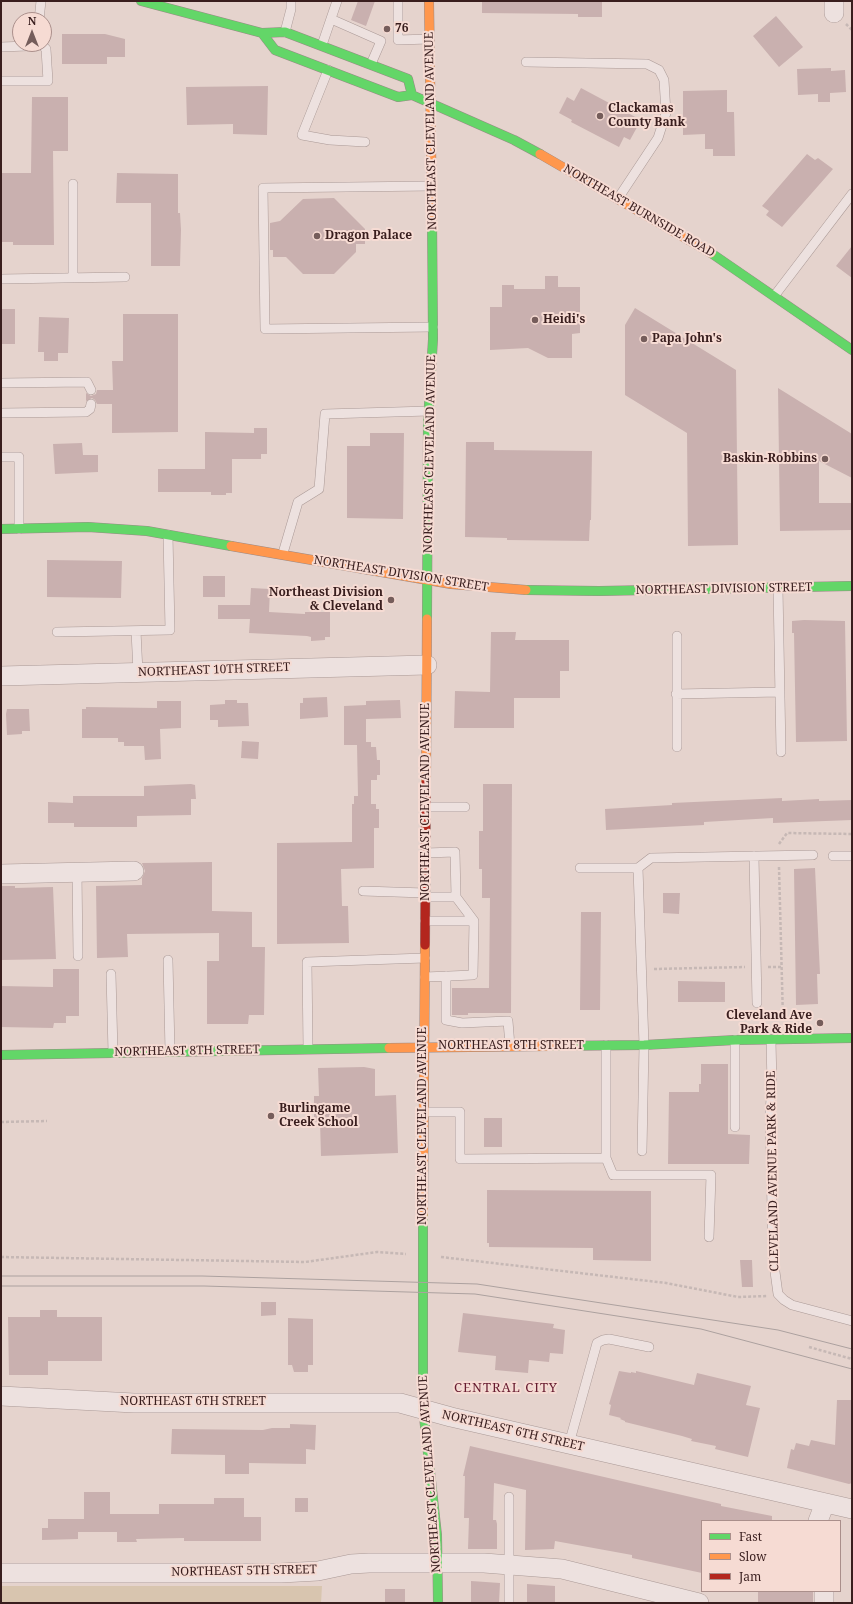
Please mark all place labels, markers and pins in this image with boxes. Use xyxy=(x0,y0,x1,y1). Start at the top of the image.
place label: 76 xyxy=(395,22,409,36)
marker: 76 xyxy=(382,24,392,34)
place label: Clackamas County Bank xyxy=(608,102,685,130)
marker: Clackamas County Bank xyxy=(595,111,605,121)
place label: Dragon Palace xyxy=(325,229,412,243)
marker: Dragon Palace xyxy=(312,231,322,241)
place label: Heidi's xyxy=(543,313,585,327)
marker: Heidi's xyxy=(530,315,540,325)
place label: Papa John's xyxy=(652,332,722,346)
marker: Papa John's xyxy=(639,334,649,344)
place label: Baskin-Robbins xyxy=(723,452,817,466)
marker: Baskin-Robbins xyxy=(820,454,830,464)
place label: Northeast Division & Cleveland xyxy=(269,586,383,614)
marker: Northeast Division & Cleveland xyxy=(386,595,396,605)
place label: Cleveland Ave Park & Ride xyxy=(726,1009,812,1037)
marker: Cleveland Ave Park & Ride xyxy=(815,1018,825,1028)
place label: Burlingame Creek School xyxy=(279,1102,358,1130)
marker: Burlingame Creek School xyxy=(266,1111,276,1121)

